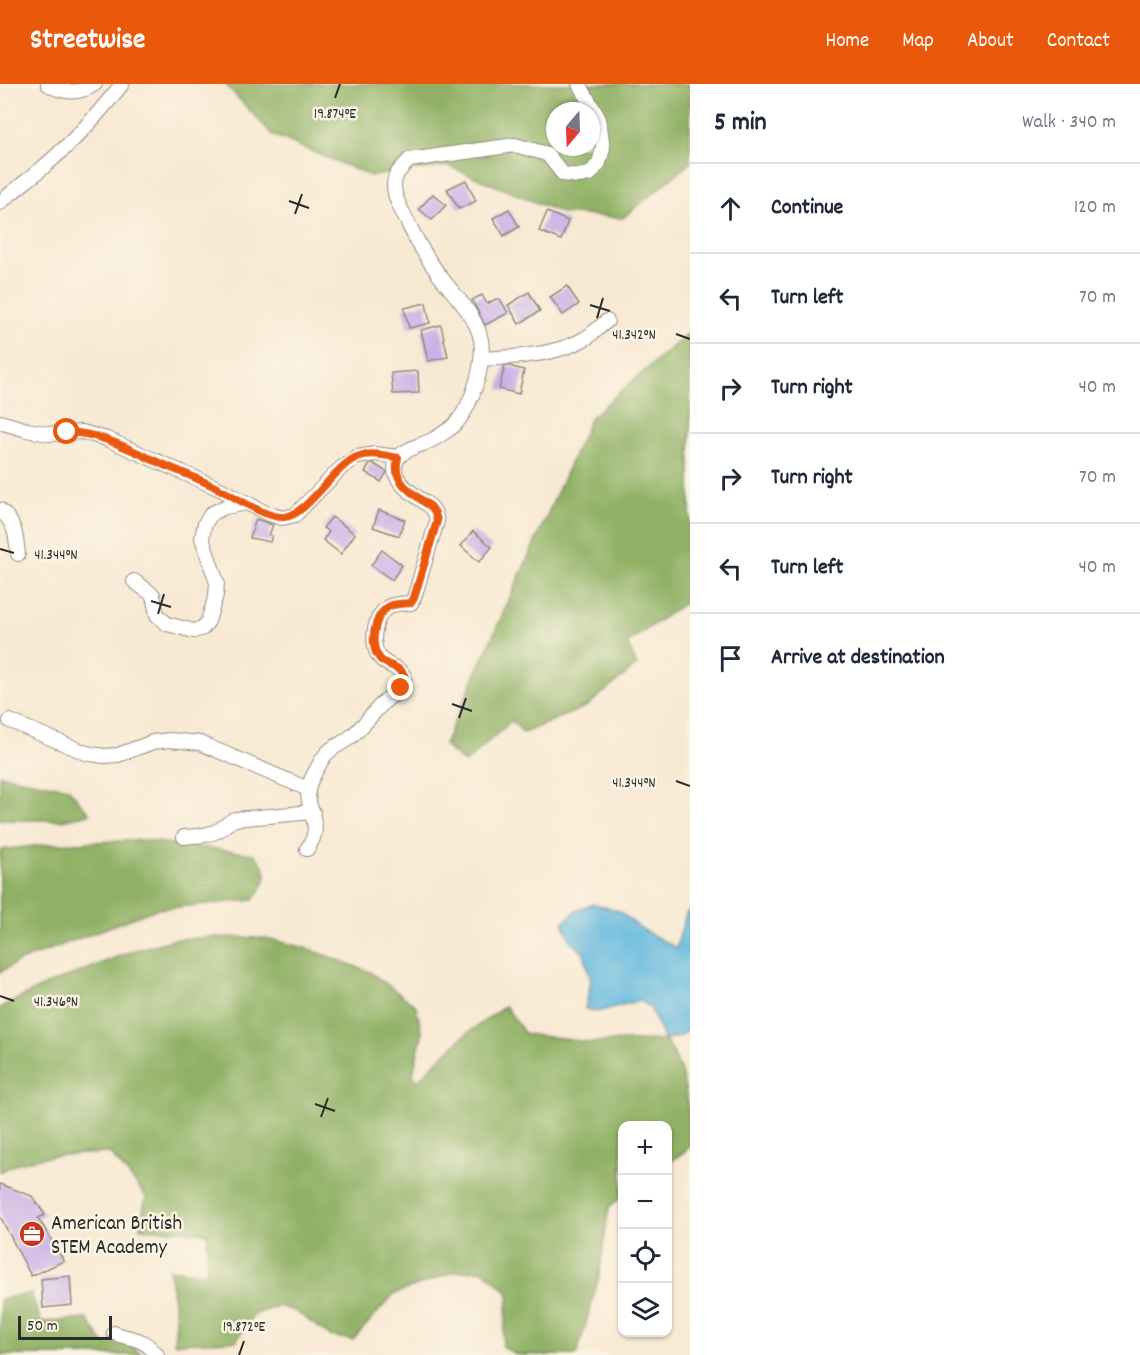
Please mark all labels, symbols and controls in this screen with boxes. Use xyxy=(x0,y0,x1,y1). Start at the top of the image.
text: Streetwise xyxy=(30,22,145,62)
text: Home xyxy=(825,27,869,57)
text: Map xyxy=(902,27,934,57)
text: About xyxy=(967,27,1014,57)
text: Contact xyxy=(1047,27,1110,57)
north arrow xyxy=(546,102,600,156)
text: 19.874°E xyxy=(314,104,356,126)
text: 5 min xyxy=(714,105,767,142)
text: Walk · 340 m xyxy=(1022,109,1116,137)
icon: ahead xyxy=(714,192,747,225)
text: Continue xyxy=(771,193,843,224)
text: 120 m xyxy=(1074,194,1116,222)
icon: left xyxy=(714,282,747,315)
text: Turn left xyxy=(771,283,843,314)
text: 70 m xyxy=(1079,284,1116,312)
text: 41.342°N xyxy=(612,325,656,347)
icon: right xyxy=(714,372,747,405)
text: Turn right xyxy=(771,373,853,404)
text: 40 m xyxy=(1078,374,1116,402)
route start xyxy=(53,418,79,444)
icon: right xyxy=(714,462,747,495)
text: Turn right xyxy=(771,463,853,494)
text: 70 m xyxy=(1079,464,1116,492)
text: 41.344°N xyxy=(34,545,78,567)
icon: left xyxy=(714,552,747,585)
text: Turn left xyxy=(771,553,843,584)
text: 40 m xyxy=(1078,554,1116,582)
icon: arrive xyxy=(714,642,747,675)
text: Arrive at destination xyxy=(771,643,945,674)
route end xyxy=(387,674,413,700)
text: 41.344°N xyxy=(612,773,656,795)
text: 41.346°N xyxy=(34,992,78,1014)
map controls xyxy=(618,1121,672,1337)
button: + xyxy=(618,1121,672,1175)
button: − xyxy=(618,1175,672,1229)
place label: American British STEM Academy xyxy=(51,1210,182,1264)
office icon: American British STEM Academy xyxy=(17,1219,47,1249)
button: locate xyxy=(618,1229,672,1283)
button: layers xyxy=(618,1283,672,1337)
scale bar xyxy=(18,1313,112,1340)
text: 50 m xyxy=(27,1315,58,1338)
text: 19.872°E xyxy=(223,1317,265,1339)

